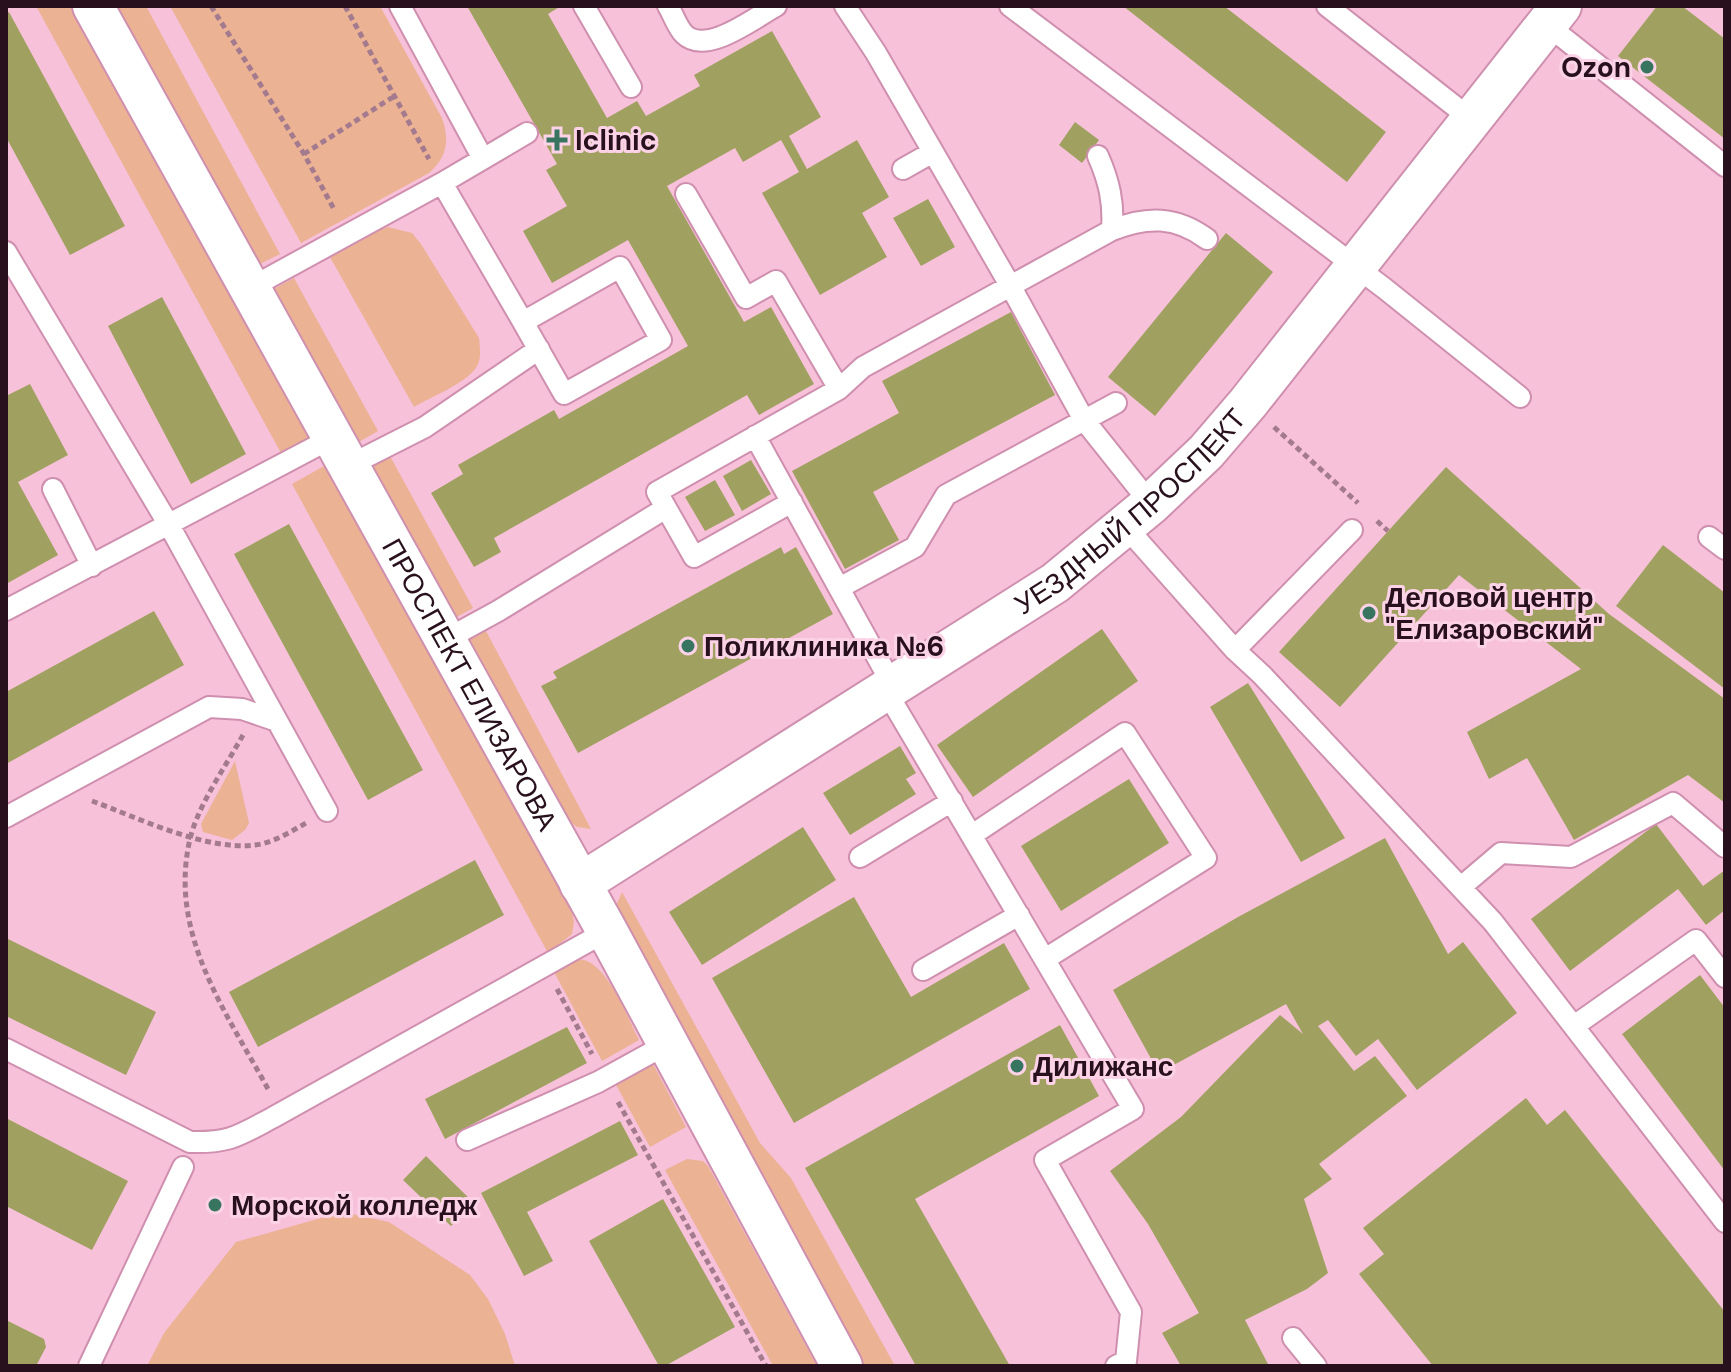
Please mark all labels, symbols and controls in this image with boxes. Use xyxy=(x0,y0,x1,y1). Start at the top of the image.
place label: Ozon xyxy=(1561,49,1631,86)
marker: Ozon xyxy=(1638,58,1656,76)
place label: Iclinic xyxy=(575,122,657,159)
marker: Iclinic xyxy=(546,129,568,151)
street label: УЕЗДНЫЙ ПРОСПЕКТ xyxy=(1008,401,1254,623)
street label: ПРОСПЕКТ ЕЛИЗАРОВА xyxy=(373,532,566,838)
place label: Деловой центр "Елизаровский" xyxy=(1385,579,1603,648)
marker: Деловой центр "Елизаровский" xyxy=(1360,604,1378,622)
place label: Поликлиника №6 xyxy=(704,628,944,665)
marker: Поликлиника №6 xyxy=(679,637,697,655)
place label: Дилижанс xyxy=(1033,1048,1173,1085)
marker: Дилижанс xyxy=(1008,1057,1026,1075)
place label: Морской колледж xyxy=(231,1187,478,1224)
marker: Морской колледж xyxy=(206,1196,224,1214)

